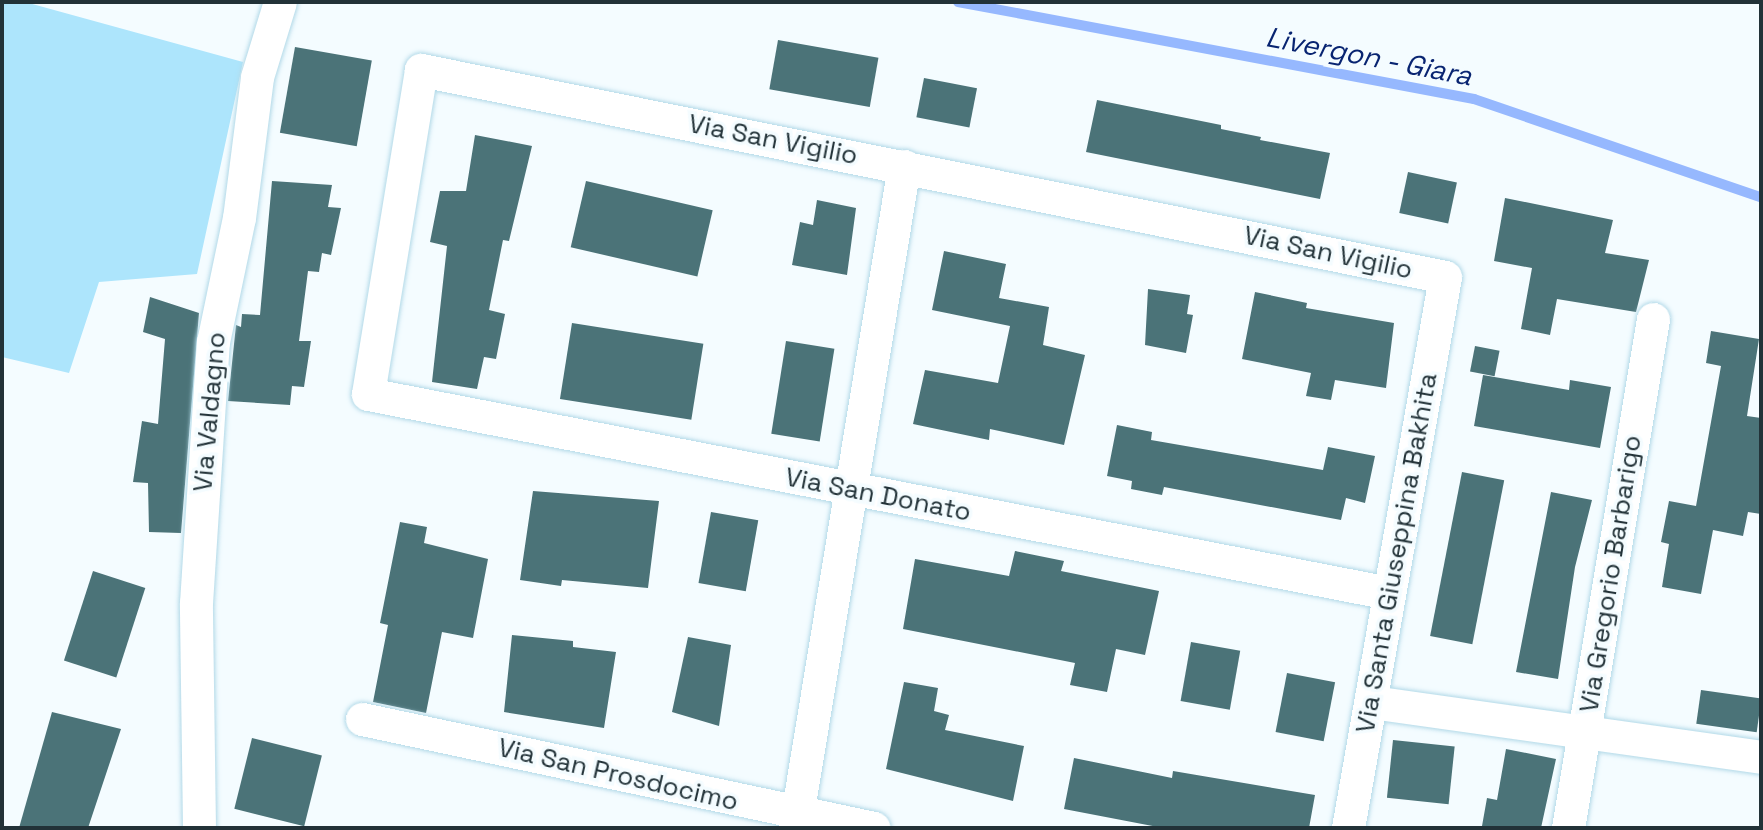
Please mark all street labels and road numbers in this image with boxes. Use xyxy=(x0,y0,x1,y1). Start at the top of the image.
street label: Via San Vigilio xyxy=(686,108,860,172)
street label: Via San Vigilio xyxy=(1241,220,1415,286)
street label: Via Valdagno xyxy=(187,331,233,493)
street label: Via Santa Giuseppina Bakhita xyxy=(1350,370,1444,736)
street label: Via Gregorio Barbarigo xyxy=(1574,433,1648,715)
street label: Via San Donato xyxy=(782,462,974,528)
street label: Via San Prosdocimo xyxy=(495,732,741,818)

